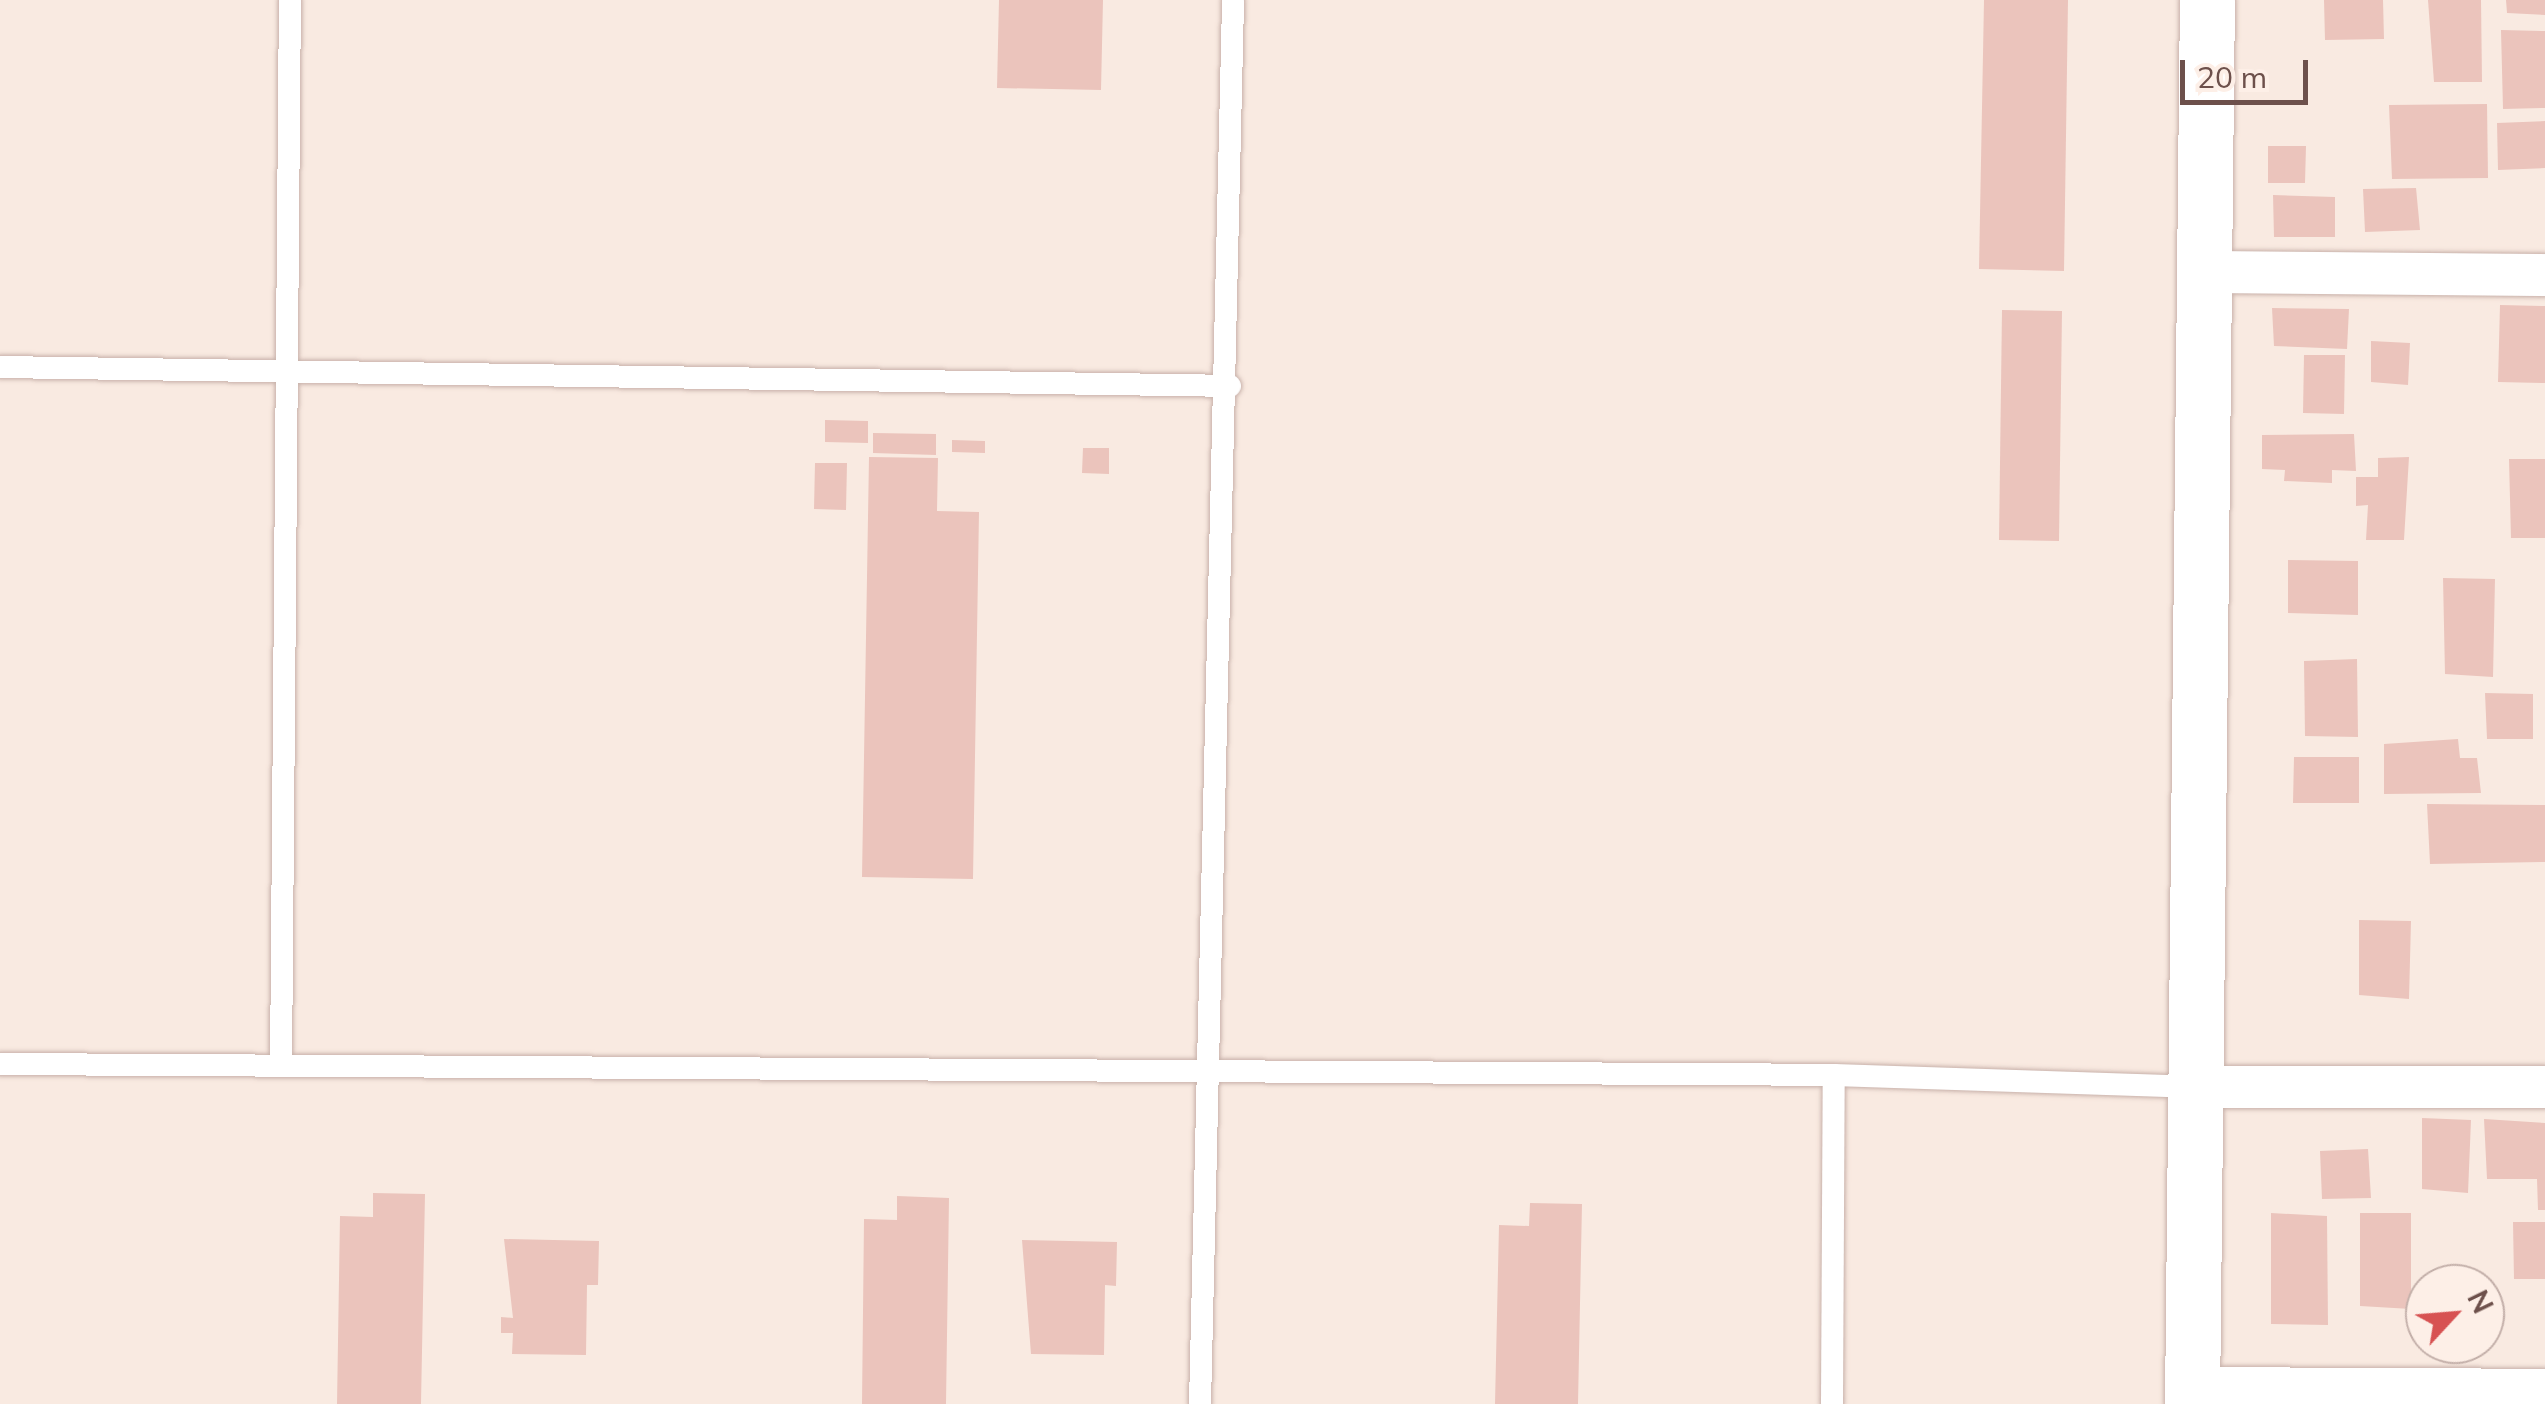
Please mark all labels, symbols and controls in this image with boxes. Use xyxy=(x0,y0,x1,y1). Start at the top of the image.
scale bar xyxy=(2185,40,2312,102)
text: 20 m xyxy=(2197,58,2267,96)
north arrow xyxy=(2405,1264,2505,1364)
text: N xyxy=(2460,1284,2501,1319)

